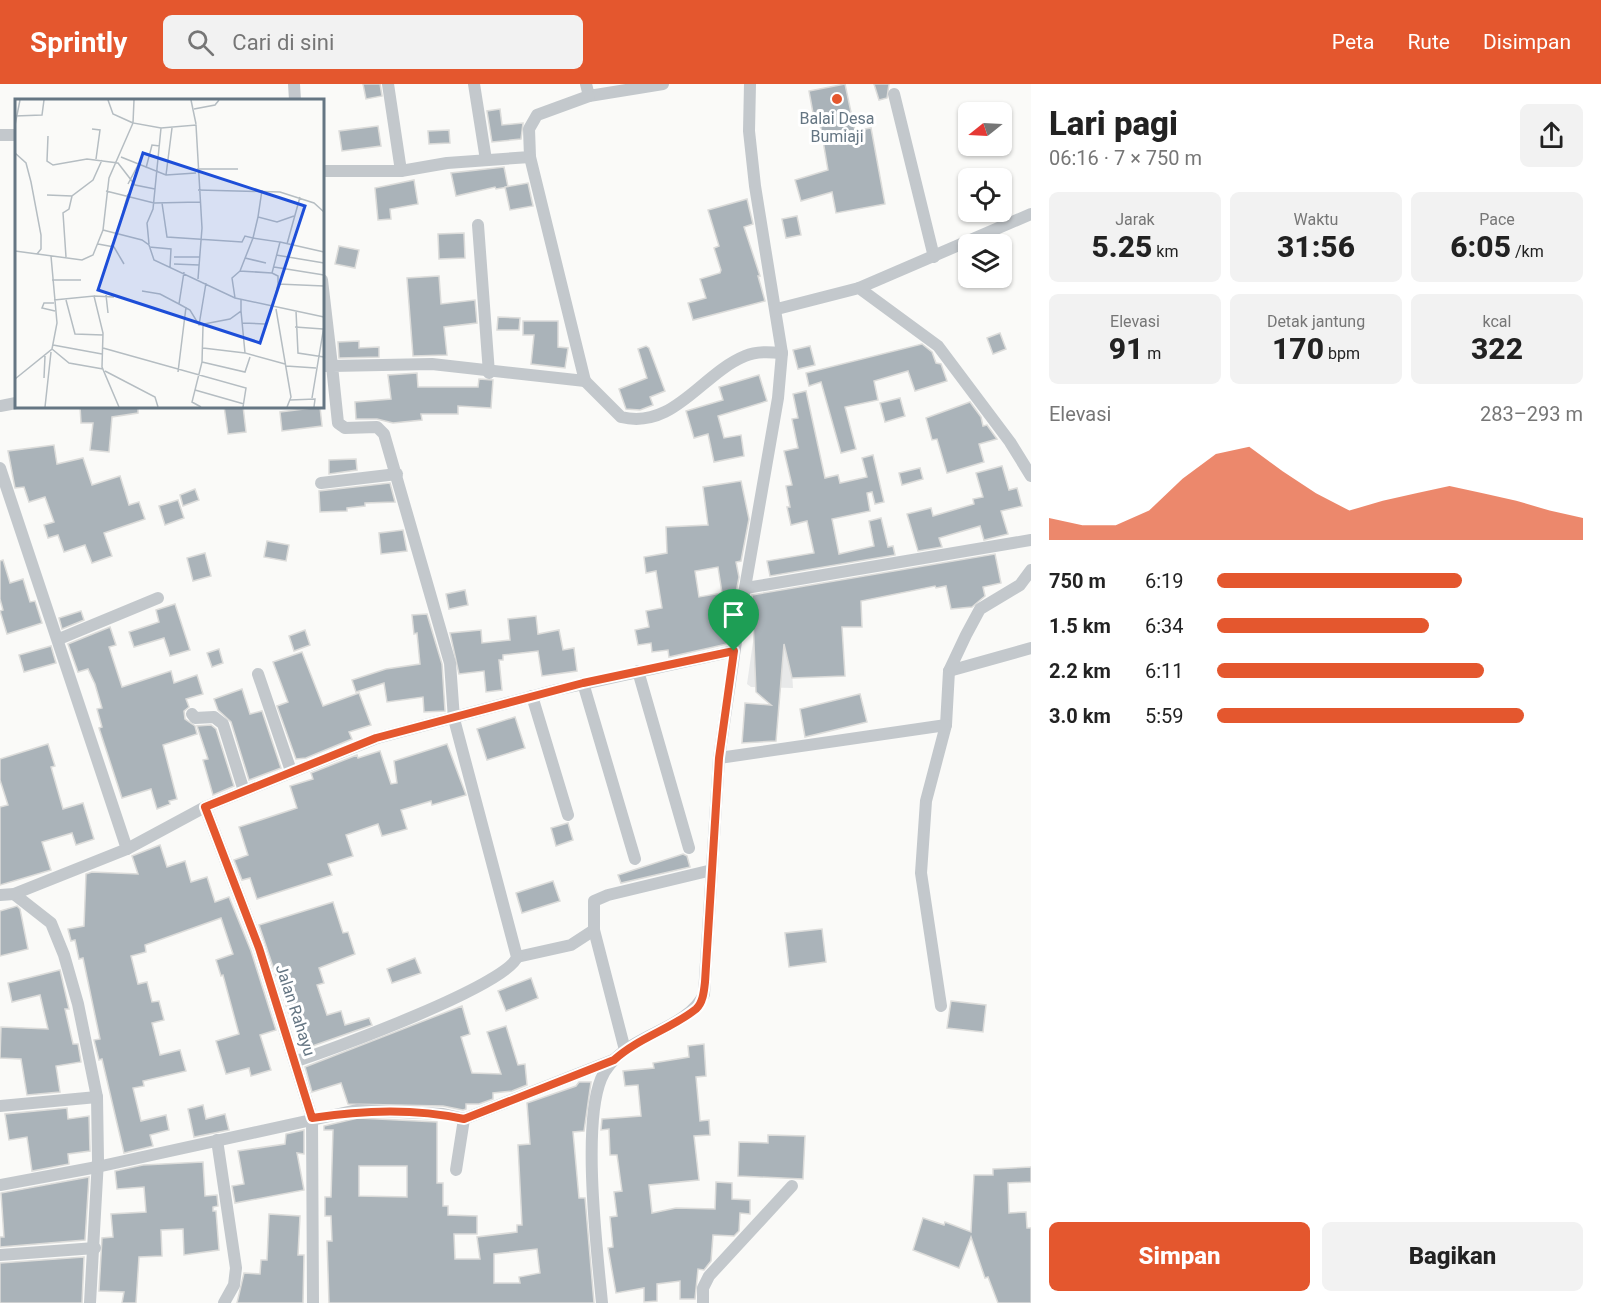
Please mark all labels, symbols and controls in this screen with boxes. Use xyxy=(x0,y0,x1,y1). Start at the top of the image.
search box xyxy=(163,15,583,69)
text: Sprintly xyxy=(30,26,127,59)
icon: search xyxy=(184,26,217,59)
text: Cari di sini xyxy=(232,30,334,55)
text: Peta xyxy=(1332,30,1374,54)
text: Rute xyxy=(1407,30,1450,54)
text: Disimpan xyxy=(1483,30,1571,54)
marker: Balai Desa Bumiaji xyxy=(830,92,844,106)
inset map xyxy=(15,99,324,408)
north arrow xyxy=(958,102,1012,156)
map controls xyxy=(958,102,1012,288)
text: Lari pagi xyxy=(1049,104,1178,143)
button: share xyxy=(1520,104,1583,167)
place label: Balai Desa Bumiaji xyxy=(799,109,875,146)
text: 06:16 · 7 × 750 m xyxy=(1049,146,1202,170)
button: locate xyxy=(958,168,1012,222)
text: Jarak xyxy=(1115,210,1155,229)
text: Waktu xyxy=(1294,210,1338,229)
text: Pace xyxy=(1479,210,1515,229)
text: 5.25 xyxy=(1092,229,1152,264)
text: 31:56 xyxy=(1277,229,1355,264)
text: 6:05 xyxy=(1450,229,1511,264)
button: layers xyxy=(958,234,1012,288)
text: km xyxy=(1152,242,1178,261)
text: /km xyxy=(1511,242,1544,261)
text: Elevasi xyxy=(1110,312,1160,331)
text: Detak jantung xyxy=(1267,312,1365,331)
text: kcal xyxy=(1483,312,1511,331)
text: 91 xyxy=(1109,331,1143,366)
text: 170 xyxy=(1272,331,1324,366)
text: 322 xyxy=(1471,331,1523,366)
text: m xyxy=(1143,344,1161,363)
text: bpm xyxy=(1324,344,1360,363)
text: Elevasi xyxy=(1049,402,1111,426)
text: 283–293 m xyxy=(1480,402,1583,426)
text: 750 m xyxy=(1049,569,1106,593)
text: 6:19 xyxy=(1145,569,1184,593)
pin xyxy=(708,589,759,651)
icon: arrive xyxy=(717,598,750,631)
text: 1.5 km xyxy=(1049,614,1111,638)
text: 6:34 xyxy=(1145,614,1184,638)
text: 2.2 km xyxy=(1049,659,1111,683)
text: 6:11 xyxy=(1145,659,1184,683)
text: 3.0 km xyxy=(1049,704,1111,728)
text: 5:59 xyxy=(1145,704,1184,728)
street label: Jalan Rahayu xyxy=(272,962,319,1058)
button: Simpan xyxy=(1049,1222,1310,1291)
button: Bagikan xyxy=(1322,1222,1583,1291)

